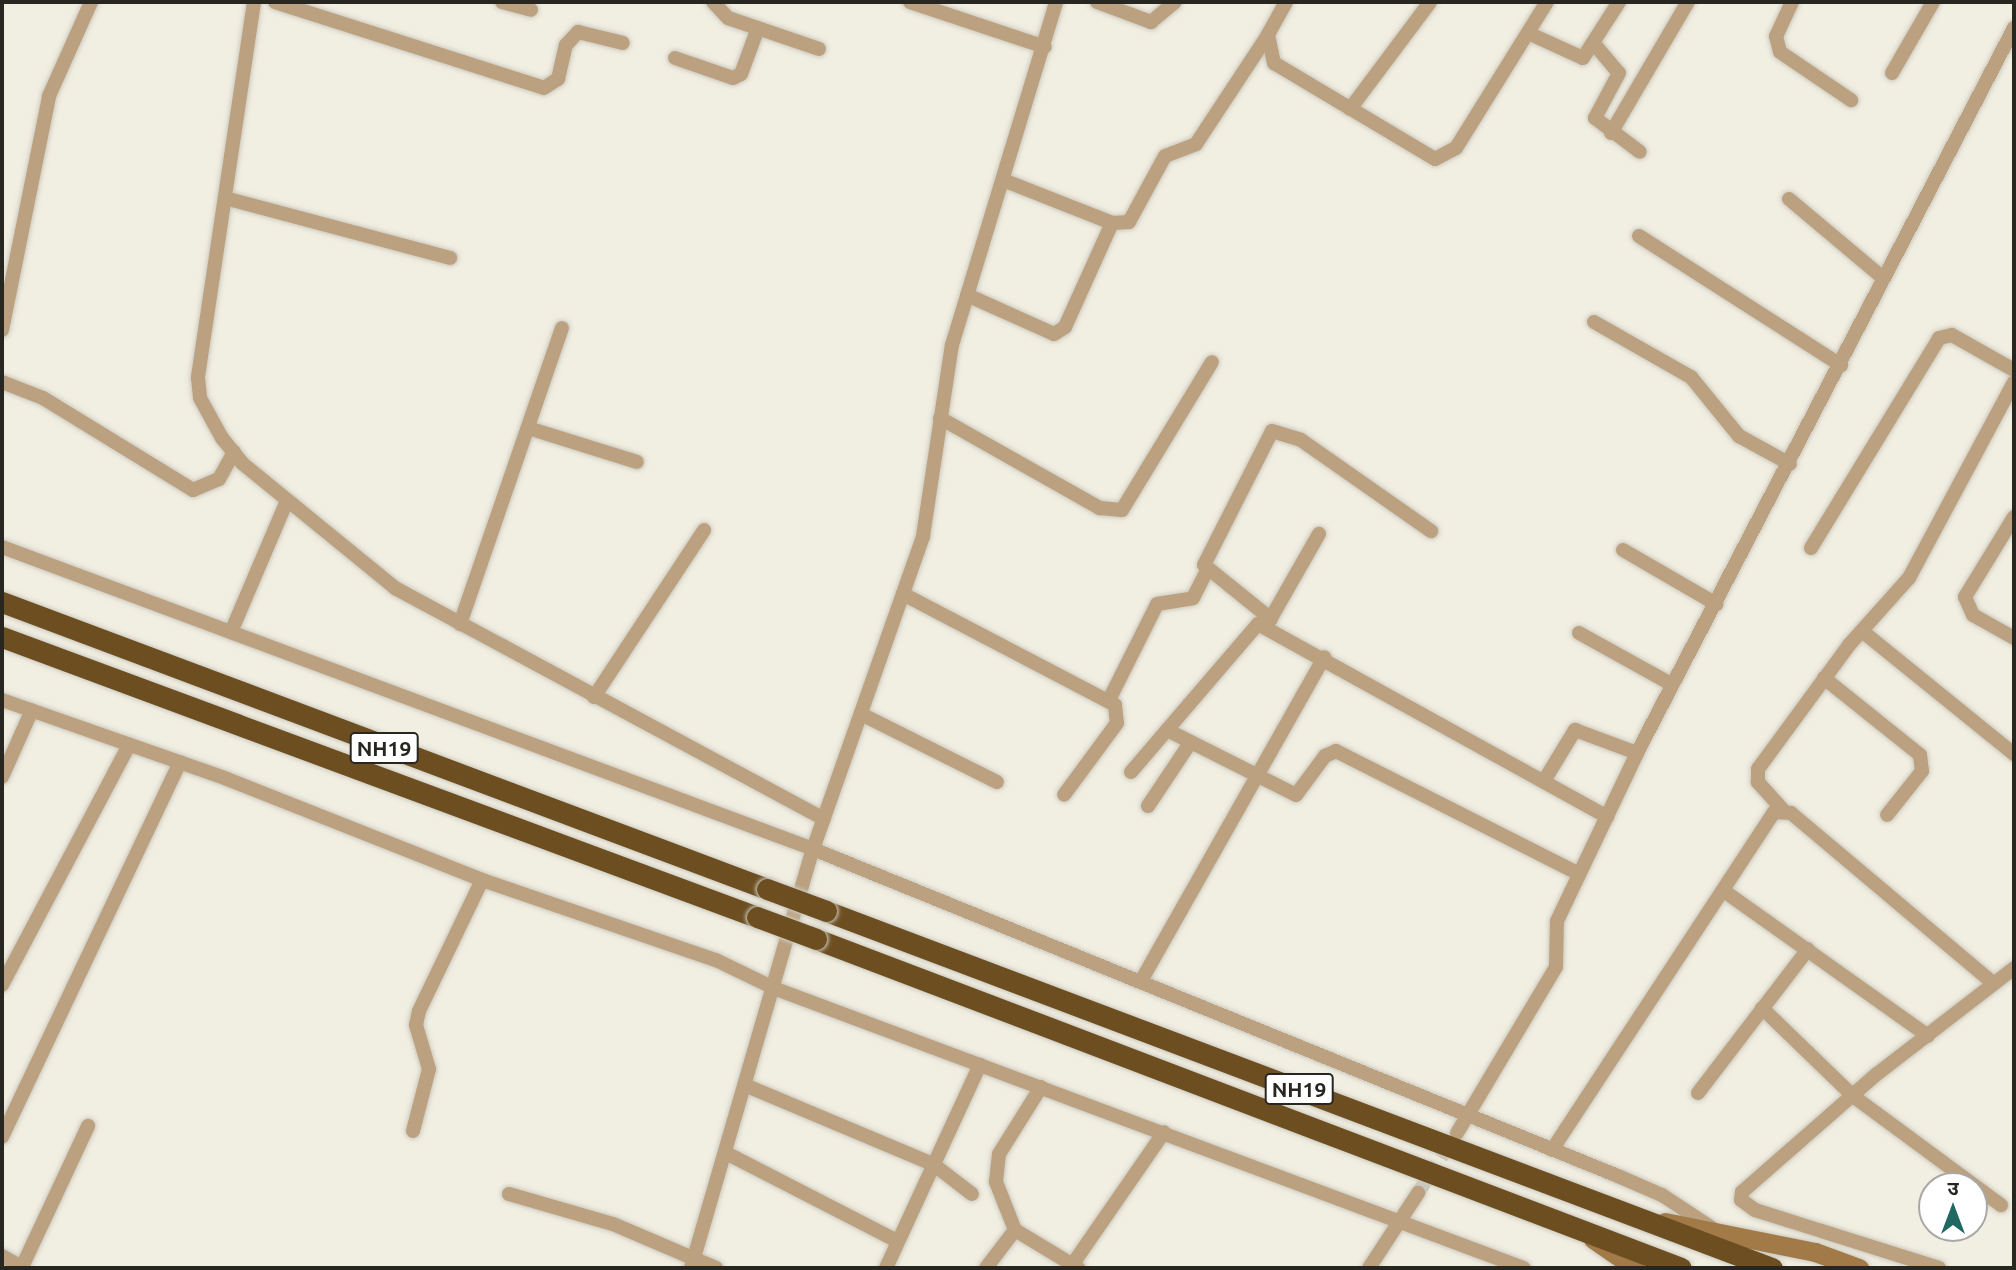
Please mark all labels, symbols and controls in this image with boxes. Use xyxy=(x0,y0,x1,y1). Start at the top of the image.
road number: NH19 xyxy=(349,730,419,766)
road number: NH19 xyxy=(1264,1072,1334,1106)
north arrow xyxy=(1918,1172,1988,1242)
text: उ xyxy=(1947,1177,1959,1199)

